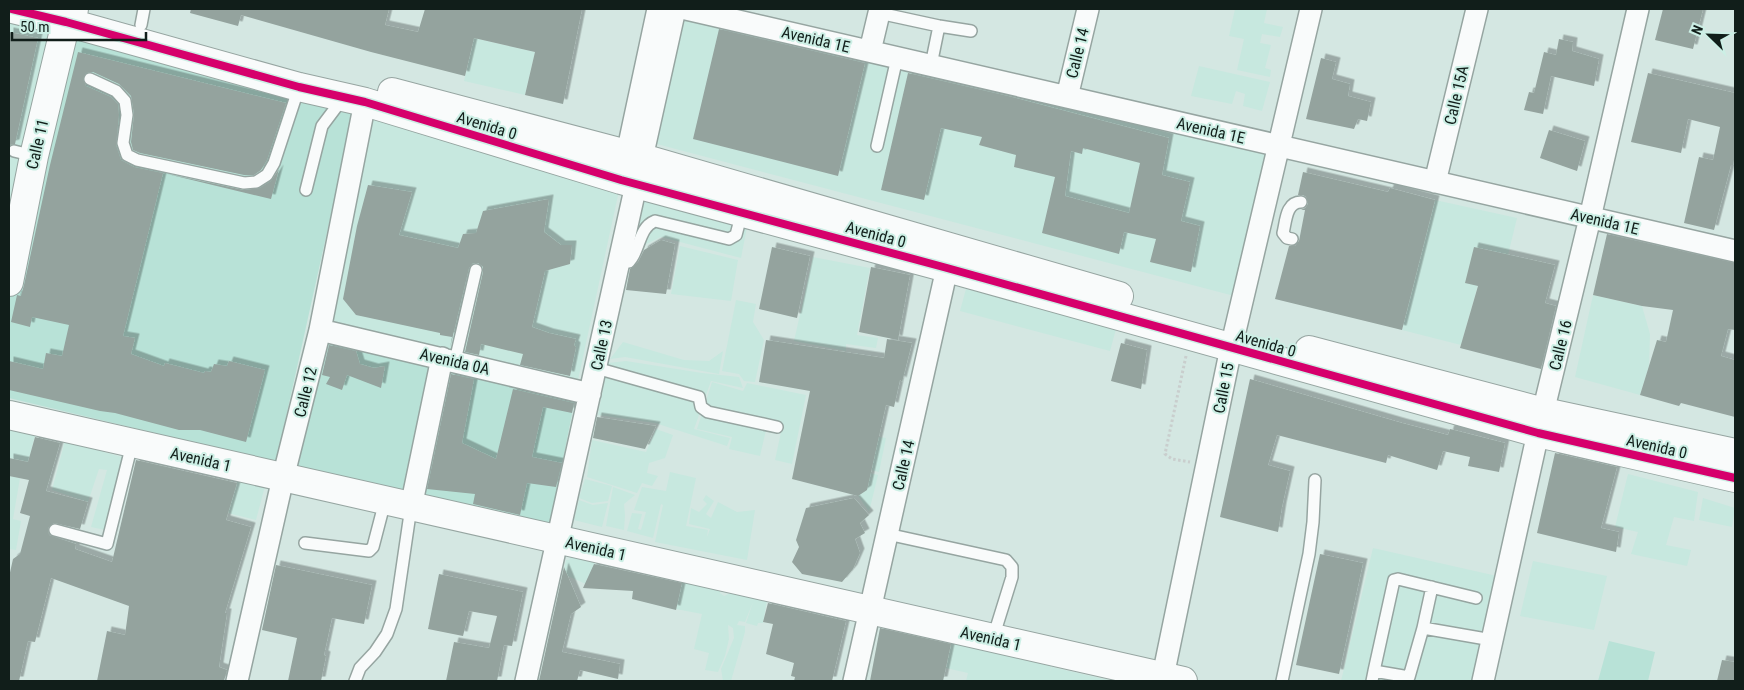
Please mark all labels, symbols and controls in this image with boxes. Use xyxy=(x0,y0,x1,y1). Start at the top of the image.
scale bar xyxy=(12,10,146,42)
north arrow xyxy=(1684,10,1734,60)
text: 50 m xyxy=(20,18,50,36)
street label: Avenida 1E xyxy=(780,22,852,57)
text: N xyxy=(1688,23,1706,37)
street label: Calle 14 xyxy=(1062,26,1093,80)
street label: Calle 15A xyxy=(1440,64,1473,127)
street label: Avenida 0 xyxy=(455,107,519,144)
street label: Avenida 1E xyxy=(1175,113,1247,148)
street label: Calle 11 xyxy=(22,117,52,171)
street label: Avenida 1E xyxy=(1569,204,1641,239)
street label: Avenida 0 xyxy=(844,217,908,252)
street label: Calle 13 xyxy=(587,318,616,372)
street label: Calle 16 xyxy=(1545,318,1576,372)
street label: Avenida 0 xyxy=(1234,326,1298,361)
street label: Avenida 0A xyxy=(418,344,492,379)
street label: Calle 15 xyxy=(1209,361,1238,415)
street label: Calle 12 xyxy=(290,365,321,419)
street label: Avenida 0 xyxy=(1625,430,1689,463)
street label: Calle 14 xyxy=(888,438,919,492)
street label: Avenida 1 xyxy=(169,443,233,476)
street label: Avenida 1 xyxy=(564,532,628,565)
street label: Avenida 1 xyxy=(959,622,1023,655)

